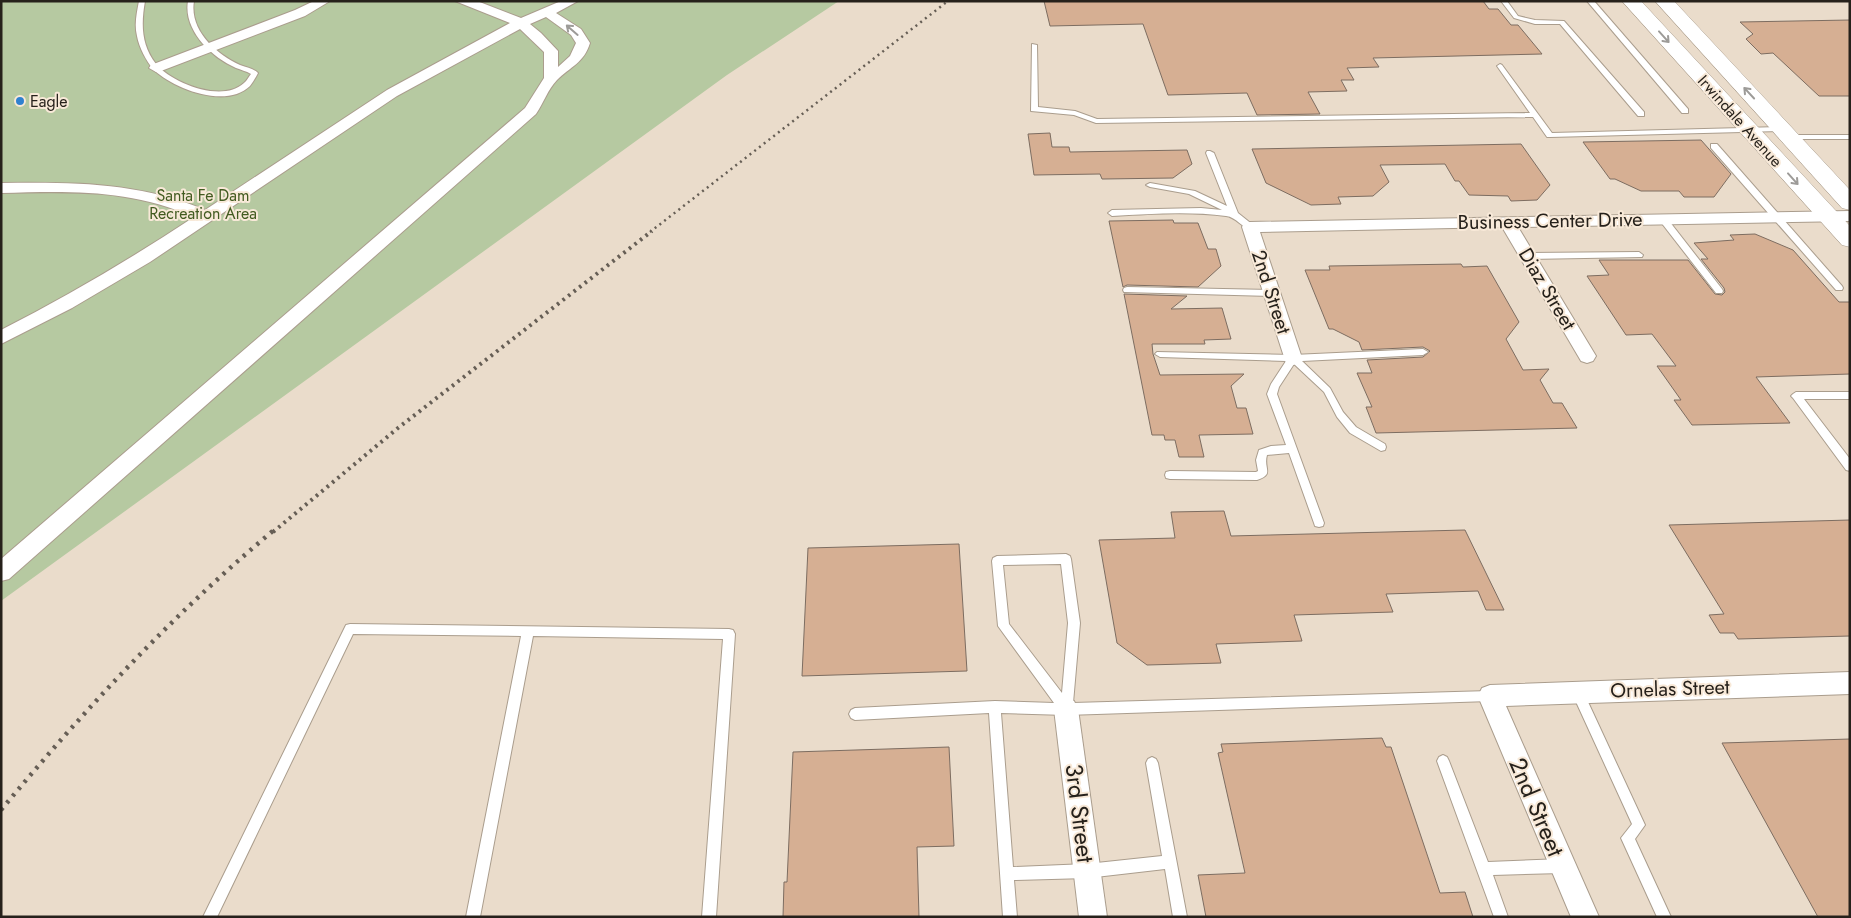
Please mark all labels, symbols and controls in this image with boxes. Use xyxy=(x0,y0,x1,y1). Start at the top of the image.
one-way arrow xyxy=(565,25,578,36)
one-way arrow xyxy=(1658,30,1670,43)
street label: Irwindale Avenue xyxy=(1692,70,1788,172)
one-way arrow xyxy=(1743,87,1754,100)
place label: Eagle xyxy=(30,90,68,113)
marker: Eagle xyxy=(14,95,26,107)
one-way arrow xyxy=(1787,172,1799,185)
park label: Santa Fe Dam Recreation Area xyxy=(149,184,257,225)
street label: Business Center Drive xyxy=(1457,205,1643,237)
street label: Diaz Street xyxy=(1511,242,1583,336)
street label: 2nd Street xyxy=(1244,246,1298,338)
street label: Ornelas Street xyxy=(1610,672,1730,706)
street label: 2nd Street xyxy=(1500,752,1574,862)
street label: 3rd Street xyxy=(1057,761,1103,865)

